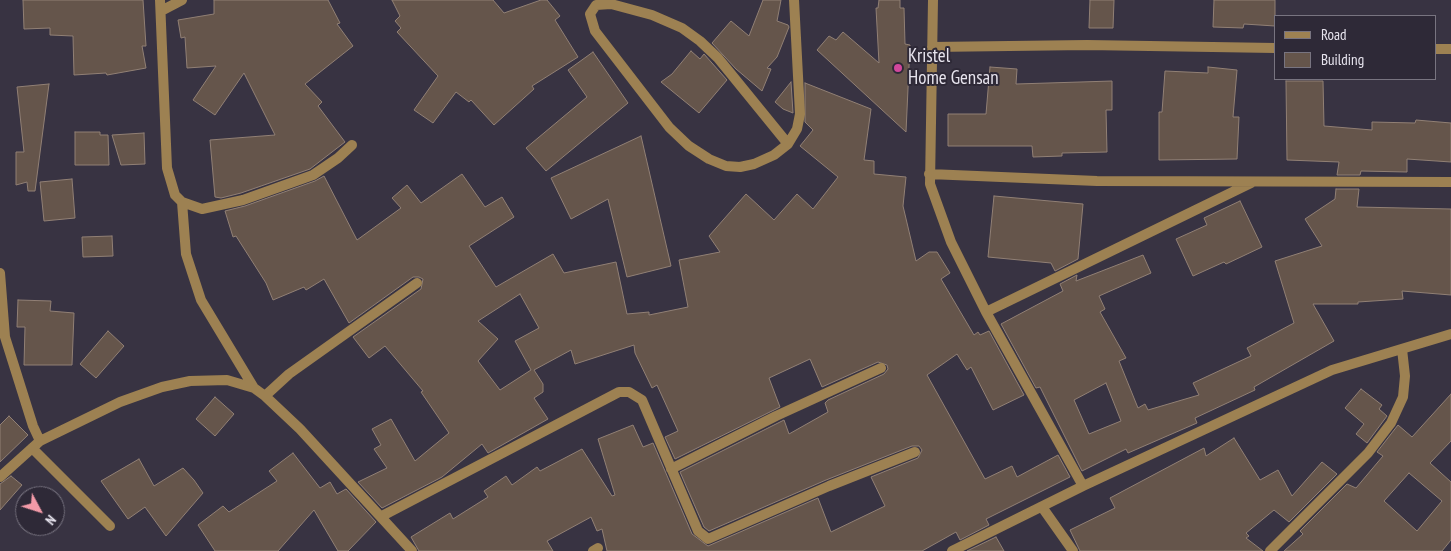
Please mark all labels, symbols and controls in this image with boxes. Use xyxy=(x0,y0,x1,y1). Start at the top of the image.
legend xyxy=(1274,15,1436,80)
text: Road xyxy=(1321,25,1347,44)
place label: Kristel Home Gensan xyxy=(908,46,999,90)
text: Building xyxy=(1321,50,1364,69)
marker: Kristel Home Gensan xyxy=(892,62,904,74)
north arrow xyxy=(15,486,65,536)
text: N xyxy=(41,511,60,529)

